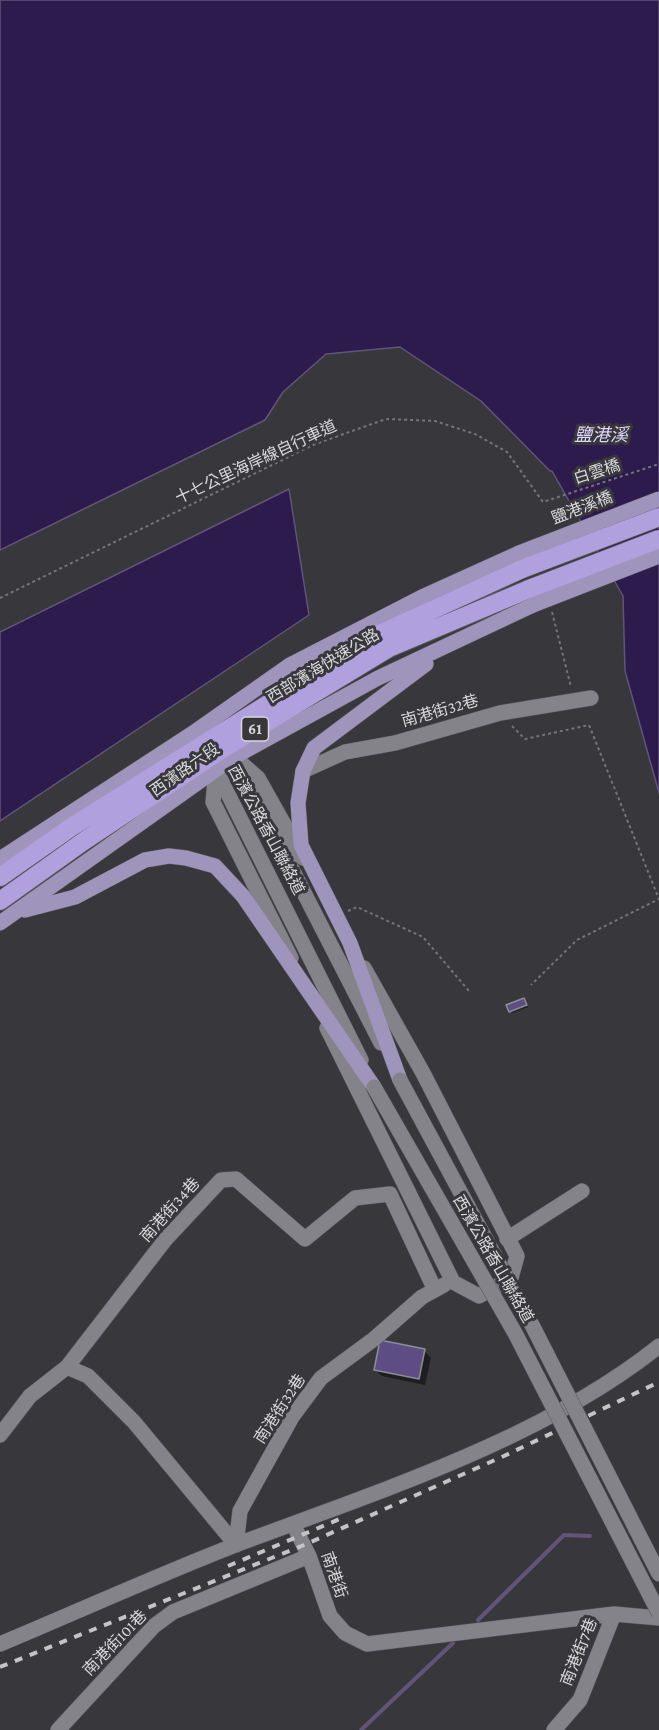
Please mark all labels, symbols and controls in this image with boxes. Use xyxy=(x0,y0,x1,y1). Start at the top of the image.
street label: 十七公里海岸線自行車道 xyxy=(172,416,340,508)
water label: 鹽港溪 xyxy=(574,424,628,446)
street label: 白雲橋 xyxy=(571,455,623,489)
street label: 鹽港溪橋 xyxy=(549,488,615,528)
street label: 西部濱海快速公路 xyxy=(263,625,383,707)
street label: 南港街32巷 xyxy=(399,691,481,731)
road number: 61 xyxy=(242,717,268,741)
street label: 西濱路六段 xyxy=(147,739,223,801)
street label: 西濱公路香山聯絡道 xyxy=(224,762,308,898)
street label: 南港街34巷 xyxy=(136,1174,204,1246)
street label: 西濱公路香山聯絡道 xyxy=(449,1192,537,1326)
street label: 南港街32巷 xyxy=(250,1371,310,1447)
street label: 南港街 xyxy=(317,1549,351,1601)
street label: 南港街101巷 xyxy=(79,1606,151,1680)
street label: 南港街7巷 xyxy=(557,1615,601,1689)

